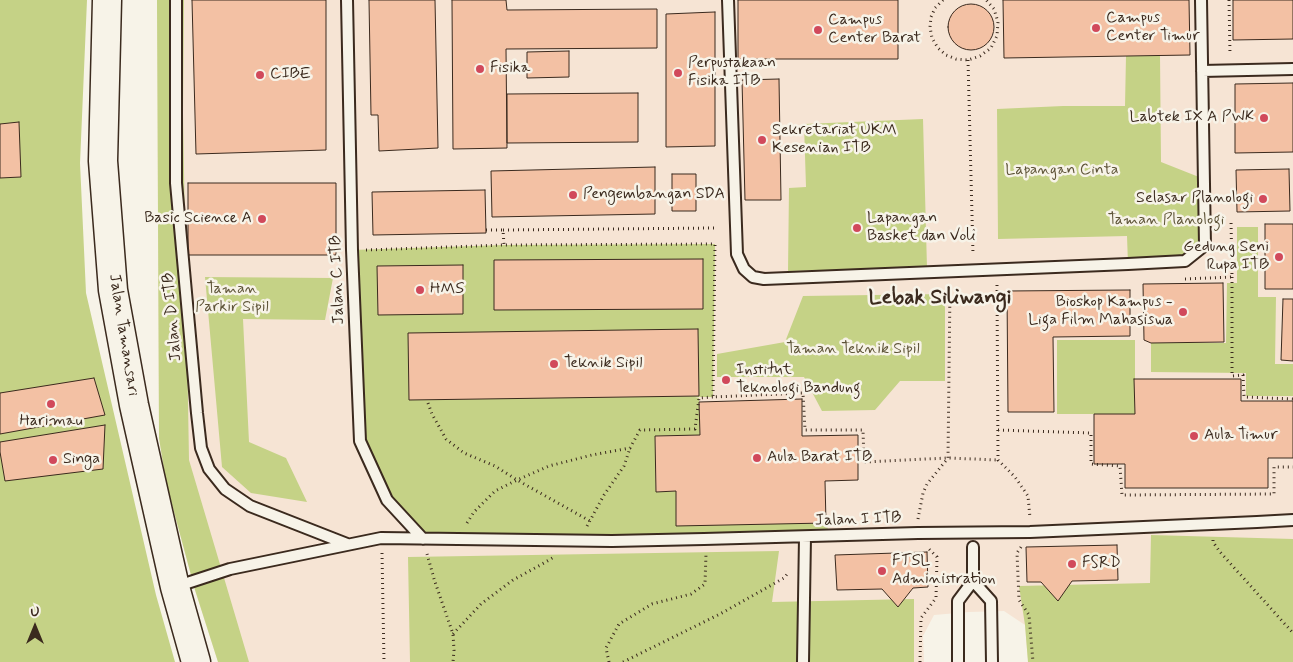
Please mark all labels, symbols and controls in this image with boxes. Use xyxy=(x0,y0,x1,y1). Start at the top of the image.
place label: Campus Center Timur xyxy=(1106,9,1200,47)
place label: Campus Center Barat xyxy=(828,11,921,49)
marker: Campus Center Timur xyxy=(1090,22,1102,34)
marker: Campus Center Barat xyxy=(812,24,824,36)
place label: Perpustakaan Fisika ITB xyxy=(688,54,776,92)
place label: Fisika xyxy=(490,59,530,79)
marker: Fisika xyxy=(474,63,486,75)
place label: CIBE xyxy=(270,65,311,85)
marker: Perpustakaan Fisika ITB xyxy=(672,67,684,79)
marker: CIBE xyxy=(254,69,266,81)
place label: Labtek IX A PWK xyxy=(1130,108,1254,128)
marker: Labtek IX A PWK xyxy=(1258,112,1270,124)
place label: Sekretariat UKM Kesenian ITB xyxy=(772,121,897,159)
marker: Sekretariat UKM Kesenian ITB xyxy=(756,134,768,146)
park label: Lapangan Cinta xyxy=(1005,161,1119,181)
place label: Pengembangan SDA xyxy=(583,185,725,205)
marker: Pengembangan SDA xyxy=(567,189,579,201)
place label: Selasar Planologi xyxy=(1136,189,1253,209)
marker: Selasar Planologi xyxy=(1257,193,1269,205)
place label: Basic Science A xyxy=(144,209,252,229)
place label: Lapangan Basket dan Voli xyxy=(867,209,976,247)
park label: Taman Planologi xyxy=(1108,211,1224,231)
marker: Basic Science A xyxy=(256,213,268,225)
marker: Lapangan Basket dan Voli xyxy=(851,222,863,234)
street label: Jalan C ITB xyxy=(327,235,349,325)
place label: Gedung Seni Rupa ITB xyxy=(1183,238,1269,276)
marker: Gedung Seni Rupa ITB xyxy=(1273,251,1285,263)
street label: Jalan Tamansari xyxy=(104,272,142,398)
street label: Jalan D ITB xyxy=(160,272,186,362)
park label: Taman Parkir Sipil xyxy=(195,280,269,318)
place label: HMS xyxy=(430,280,464,300)
marker: HMS xyxy=(414,284,426,296)
district label: Lebak Siliwangi xyxy=(869,286,1011,312)
place label: Bioskop Kampus - Liga Film Mahasiswa xyxy=(1028,293,1173,331)
marker: Bioskop Kampus - Liga Film Mahasiswa xyxy=(1177,306,1189,318)
park label: Taman Teknik Sipil xyxy=(786,340,920,360)
place label: Teknik Sipil xyxy=(564,354,642,374)
marker: Teknik Sipil xyxy=(548,358,560,370)
place label: Institut Teknologi Bandung xyxy=(736,361,861,399)
marker: Institut Teknologi Bandung xyxy=(720,374,732,386)
marker: Harimau xyxy=(45,398,57,410)
place label: Harimau xyxy=(19,412,83,432)
place label: Aula Timur xyxy=(1204,426,1278,446)
marker: Aula Timur xyxy=(1188,430,1200,442)
place label: Aula Barat ITB xyxy=(767,448,872,468)
place label: Singa xyxy=(63,450,100,470)
marker: Aula Barat ITB xyxy=(751,452,763,464)
marker: Singa xyxy=(47,454,59,466)
street label: Jalan I ITB xyxy=(815,509,901,531)
place label: FTSL Administration xyxy=(892,552,996,590)
place label: FSRD xyxy=(1082,554,1121,574)
marker: FSRD xyxy=(1066,558,1078,570)
marker: FTSL Administration xyxy=(876,565,888,577)
north arrow xyxy=(10,602,60,652)
text: U xyxy=(30,603,40,621)

